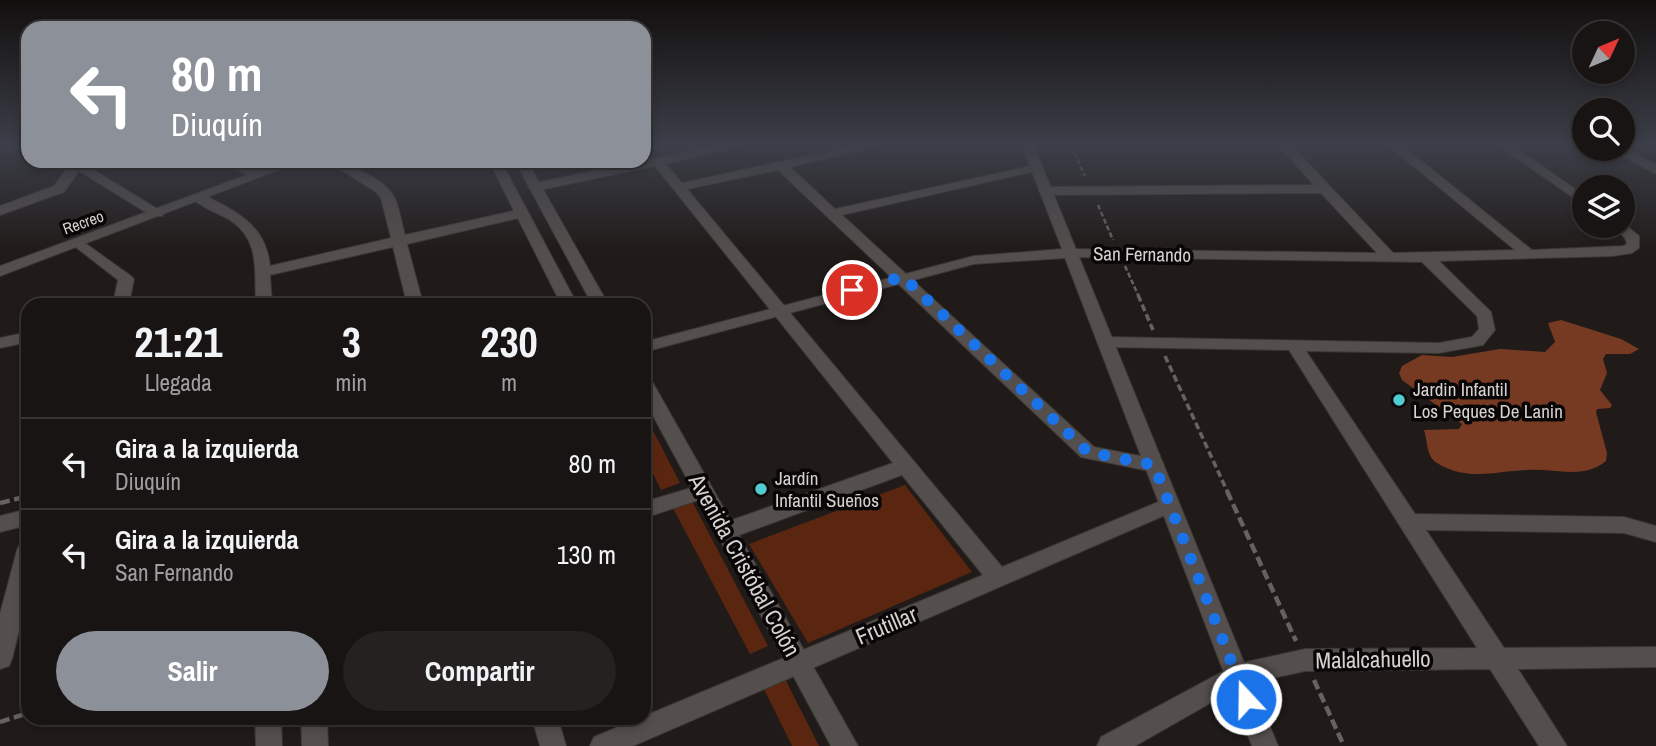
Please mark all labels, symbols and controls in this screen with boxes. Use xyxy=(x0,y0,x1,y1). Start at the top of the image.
north arrow xyxy=(1572,21,1634,84)
map controls xyxy=(1572,21,1635,238)
text: 80 m xyxy=(171,40,263,106)
icon: left xyxy=(56,49,147,140)
button: search xyxy=(1572,98,1635,161)
text: Diuquín xyxy=(171,103,263,146)
button: layers xyxy=(1572,175,1635,238)
street label: Recreo xyxy=(59,204,107,240)
street label: San Fernando xyxy=(1093,240,1191,268)
pin xyxy=(822,260,882,320)
icon: arrive xyxy=(833,271,871,309)
text: 21:21 xyxy=(134,314,222,370)
text: 3 xyxy=(342,314,361,370)
text: 230 xyxy=(480,314,538,370)
text: Llegada xyxy=(145,367,212,398)
text: min xyxy=(336,367,367,398)
text: m xyxy=(501,367,517,398)
place label: Jardin Infantil Los Peques De Lanin xyxy=(1413,376,1563,424)
marker: Jardin Infantil Los Peques De Lanin xyxy=(1391,392,1407,408)
text: Gira a la izquierda xyxy=(115,431,299,466)
icon: left xyxy=(56,445,94,483)
text: 80 m xyxy=(569,446,616,481)
place label: Jardín Infantil Sueños xyxy=(775,465,879,513)
text: Diuquín xyxy=(115,466,181,497)
street label: Avenida Cristóbal Colón xyxy=(681,467,808,662)
marker: Jardín Infantil Sueños xyxy=(753,481,769,497)
text: Gira a la izquierda xyxy=(115,522,299,557)
icon: left xyxy=(56,536,94,574)
text: 130 m xyxy=(557,537,616,572)
text: San Fernando xyxy=(115,557,234,588)
street label: Frutillar xyxy=(851,598,922,652)
button: Salir xyxy=(56,631,329,711)
button: Compartir xyxy=(343,631,616,711)
street label: Malalcahuello xyxy=(1315,642,1431,676)
position arrow xyxy=(1209,662,1283,736)

